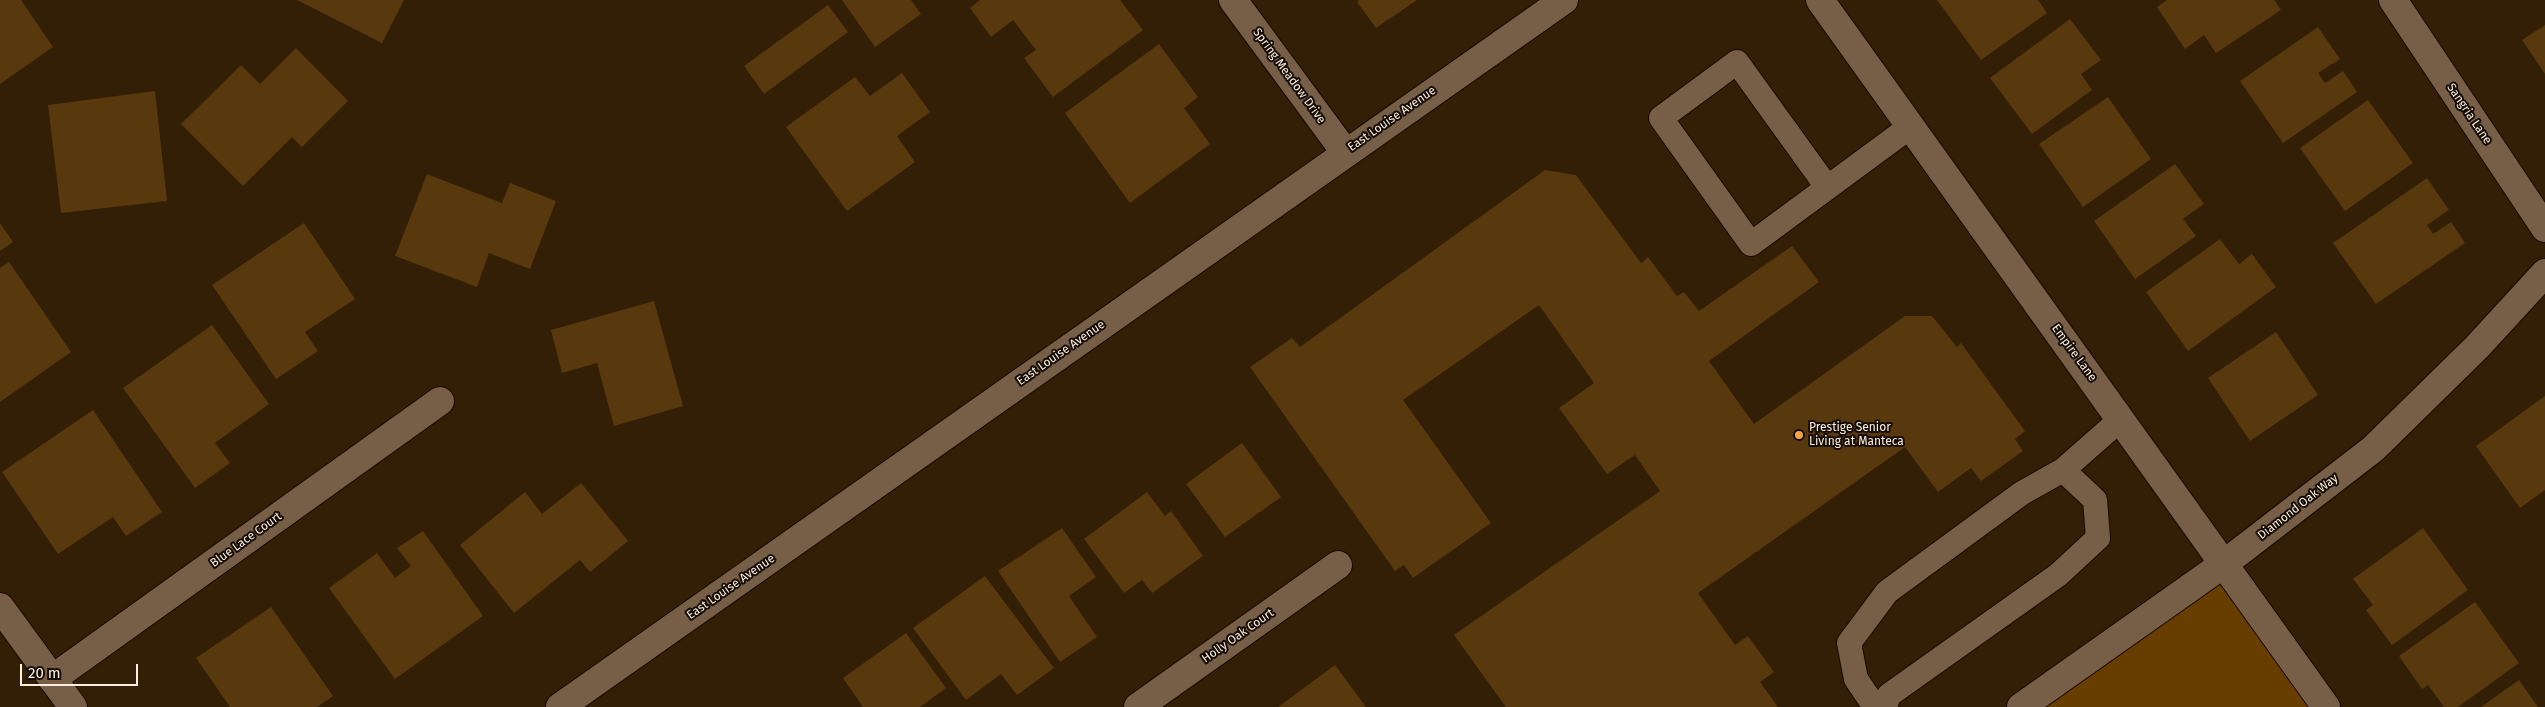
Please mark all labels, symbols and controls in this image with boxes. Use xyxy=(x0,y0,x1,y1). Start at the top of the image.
street label: Spring Meadow Drive xyxy=(1250,25,1328,127)
street label: Sangria Lane xyxy=(2443,81,2495,147)
street label: East Louise Avenue xyxy=(1345,83,1439,155)
street label: East Louise Avenue xyxy=(1014,317,1108,389)
street label: Empire Lane xyxy=(2048,322,2100,384)
place label: Prestige Senior Living at Manteca xyxy=(1809,421,1904,449)
marker: Prestige Senior Living at Manteca xyxy=(1793,429,1805,441)
street label: Diamond Oak Way xyxy=(2255,471,2341,543)
street label: Blue Lace Court xyxy=(208,509,284,571)
street label: East Louise Avenue xyxy=(684,551,778,623)
street label: Holly Oak Court xyxy=(1199,606,1277,666)
scale bar xyxy=(22,654,140,686)
text: 20 m xyxy=(28,664,61,682)

